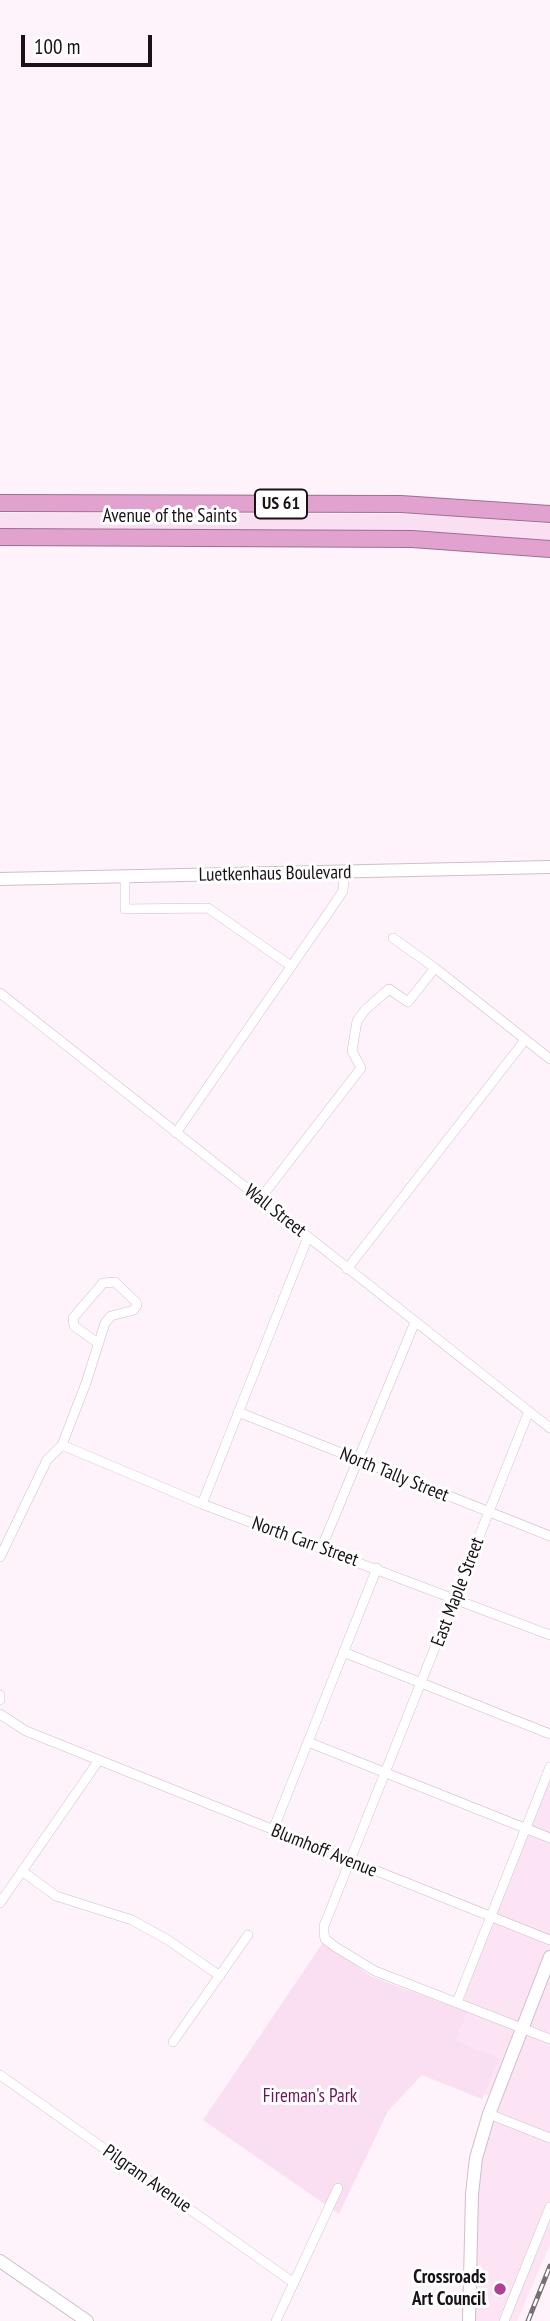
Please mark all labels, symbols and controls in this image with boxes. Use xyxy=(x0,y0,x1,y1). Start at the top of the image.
scale bar xyxy=(24,21,156,65)
text: 100 m xyxy=(34,33,80,60)
road number: US 61 xyxy=(255,490,307,518)
street label: Avenue of the Saints xyxy=(103,506,237,528)
street label: Luetkenhaus Boulevard xyxy=(198,861,352,887)
street label: Wall Street xyxy=(240,1180,310,1242)
street label: North Tally Street xyxy=(336,1443,452,1507)
street label: North Carr Street xyxy=(249,1512,361,1572)
street label: East Maple Street xyxy=(427,1534,489,1650)
street label: Blumhoff Avenue xyxy=(268,1819,380,1883)
park label: Fireman's Park xyxy=(263,2086,357,2108)
street label: Pilgram Avenue xyxy=(98,2140,196,2218)
place label: Crossroads Art Council xyxy=(412,2267,486,2311)
marker: Crossroads Art Council xyxy=(492,2281,508,2297)

